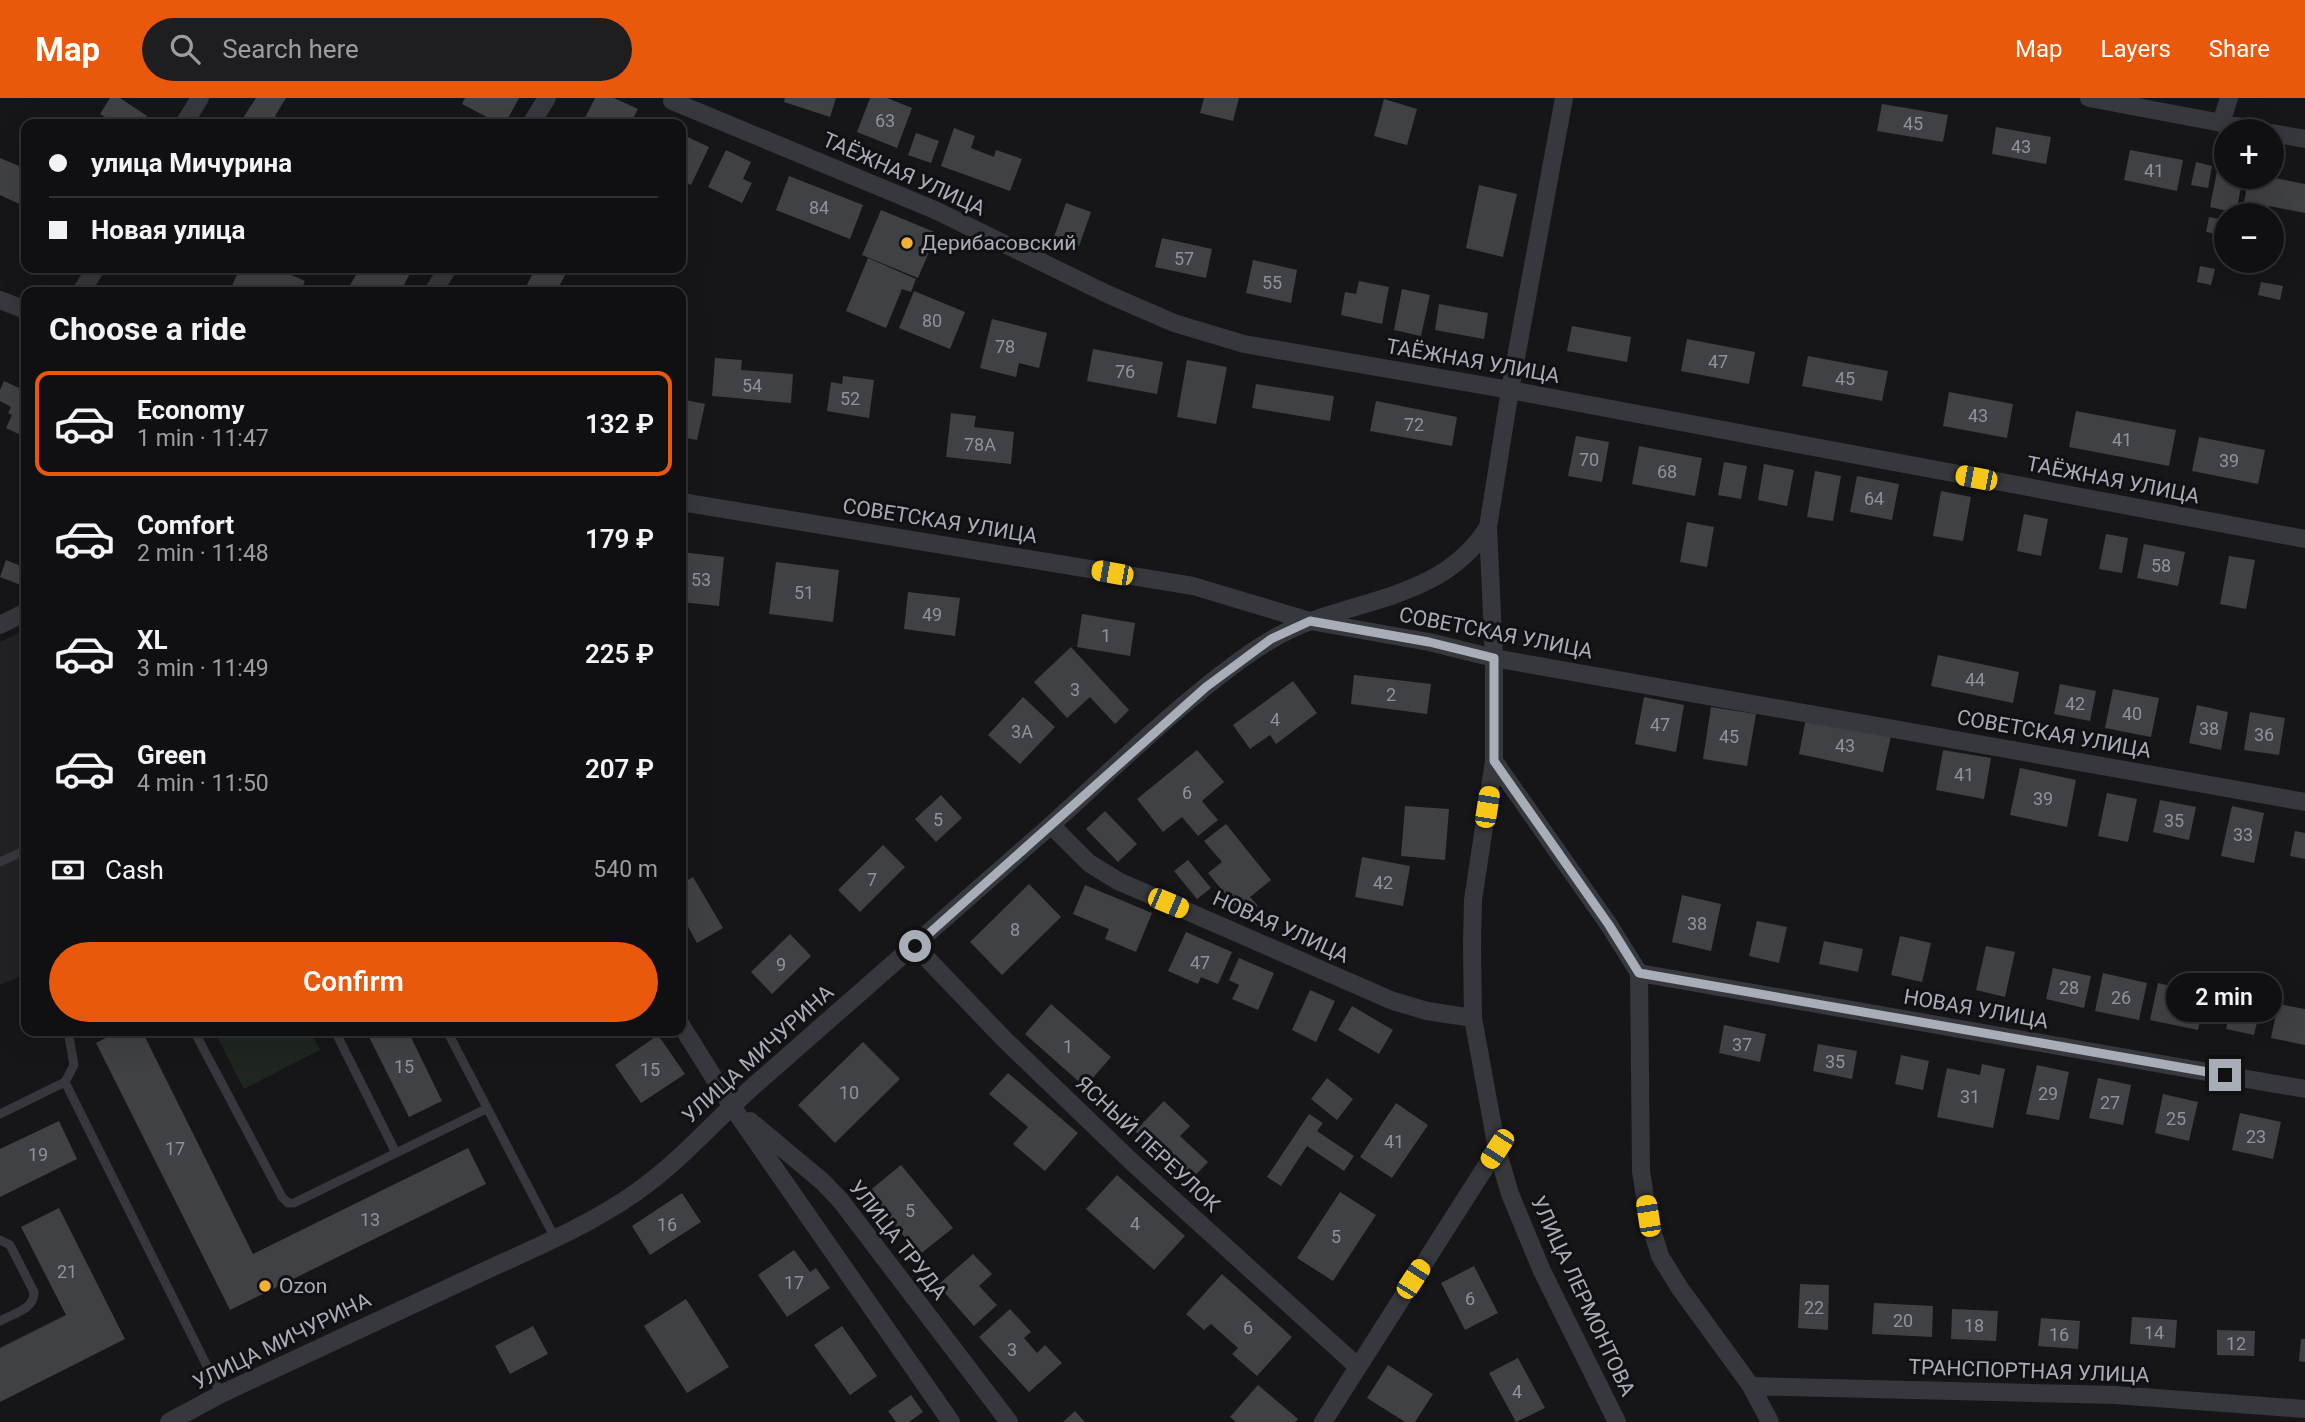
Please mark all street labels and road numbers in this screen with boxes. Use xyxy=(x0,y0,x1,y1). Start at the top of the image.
street label: ТАЁЖНАЯ УЛИЦА xyxy=(819,127,989,221)
street label: ТАЁЖНАЯ УЛИЦА xyxy=(1384,334,1562,388)
street label: ТАЁЖНАЯ УЛИЦА xyxy=(2025,451,2202,509)
street label: СОВЕТСКАЯ УЛИЦА xyxy=(841,494,1039,548)
street label: СОВЕТСКАЯ УЛИЦА xyxy=(1397,602,1595,664)
street label: СОВЕТСКАЯ УЛИЦА xyxy=(1955,705,2153,763)
street label: НОВАЯ УЛИЦА xyxy=(1209,886,1353,968)
street label: УЛИЦА МИЧУРИНА xyxy=(678,980,839,1128)
street label: НОВАЯ УЛИЦА xyxy=(1902,984,2051,1034)
street label: ЯСНЫЙ ПЕРЕУЛОК xyxy=(1071,1071,1225,1217)
street label: УЛИЦА ТРУДА xyxy=(844,1176,952,1304)
street label: УЛИЦА ЛЕРМОНТОВА xyxy=(1526,1192,1640,1400)
street label: УЛИЦА МИЧУРИНА xyxy=(189,1287,375,1394)
street label: ТРАНСПОРТНАЯ УЛИЦА xyxy=(1908,1355,2150,1387)

